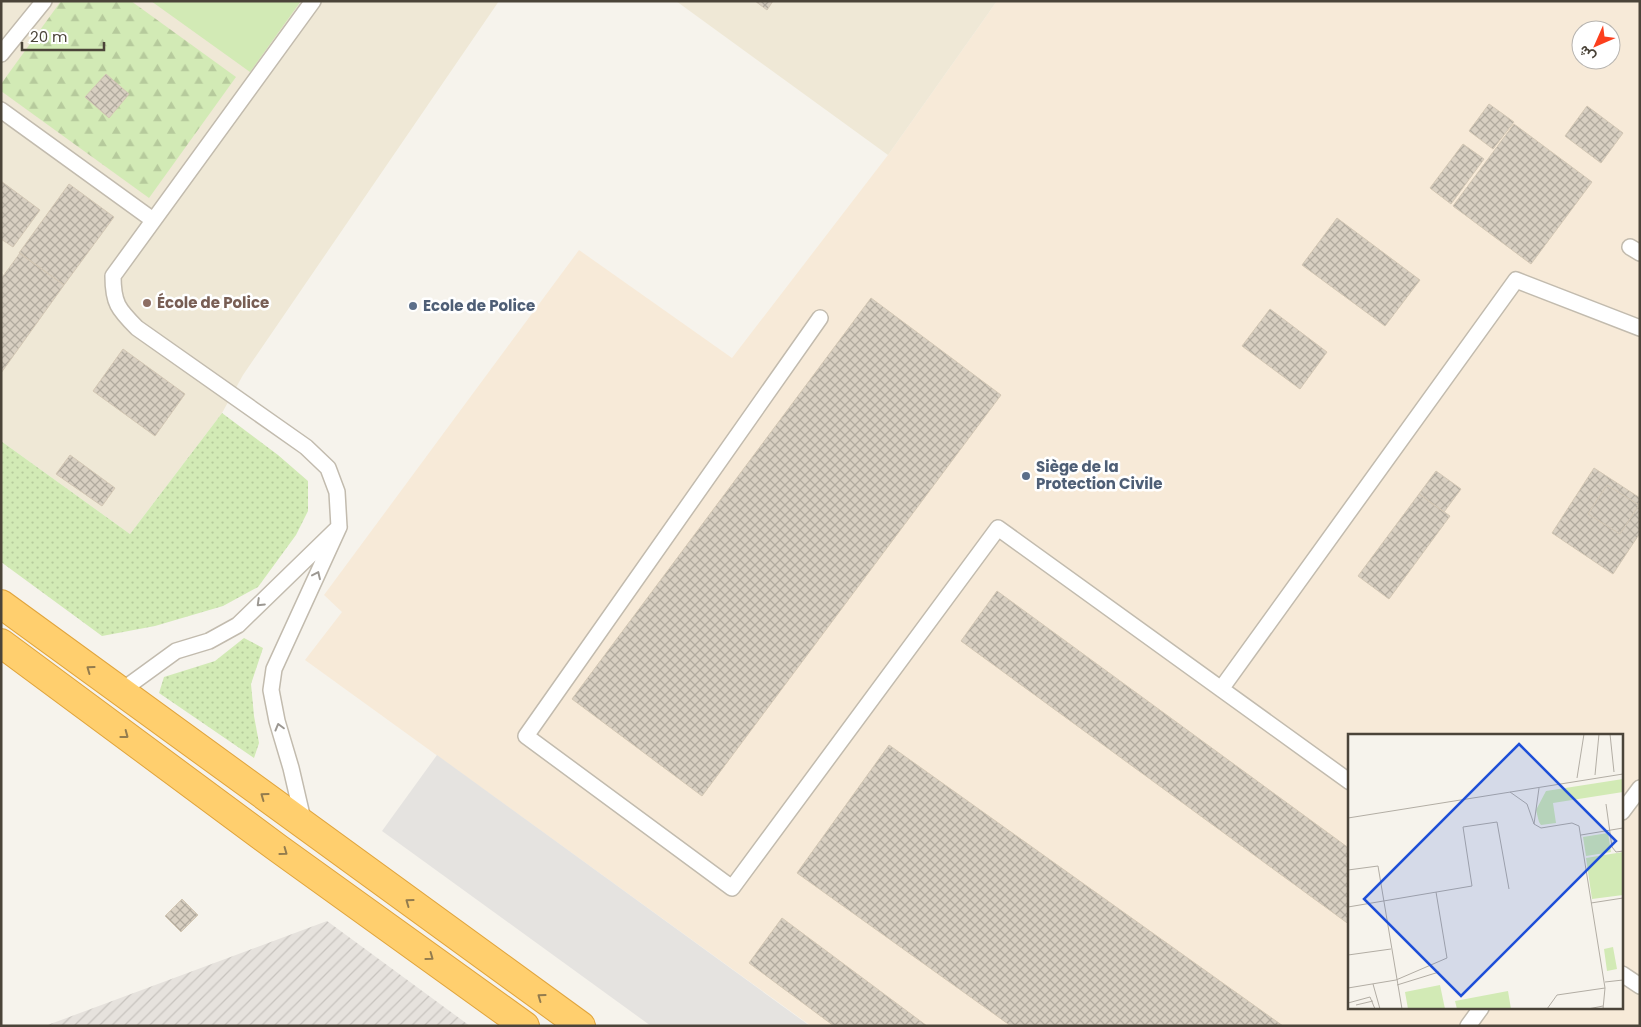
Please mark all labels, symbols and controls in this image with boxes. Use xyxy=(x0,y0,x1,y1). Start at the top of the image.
scale bar xyxy=(22,20,105,52)
north arrow xyxy=(1571,20,1621,70)
text: 20 m xyxy=(30,26,68,47)
text: ش xyxy=(1574,41,1600,67)
place label: École de Police xyxy=(157,292,269,313)
place label: Ecole de Police xyxy=(423,295,535,316)
marker: École de Police xyxy=(141,297,153,309)
marker: Ecole de Police xyxy=(407,300,419,312)
place label: Siège de la Protection Civile xyxy=(1036,456,1162,494)
marker: Siège de la Protection Civile xyxy=(1020,470,1032,482)
one-way arrow xyxy=(310,571,321,580)
one-way arrow xyxy=(257,597,266,606)
one-way arrow xyxy=(87,666,96,675)
one-way arrow xyxy=(275,724,285,732)
one-way arrow xyxy=(119,729,129,738)
inset map xyxy=(1348,734,1624,1010)
one-way arrow xyxy=(260,793,270,802)
one-way arrow xyxy=(278,846,287,856)
one-way arrow xyxy=(405,899,415,908)
one-way arrow xyxy=(424,951,434,960)
one-way arrow xyxy=(537,994,547,1003)

